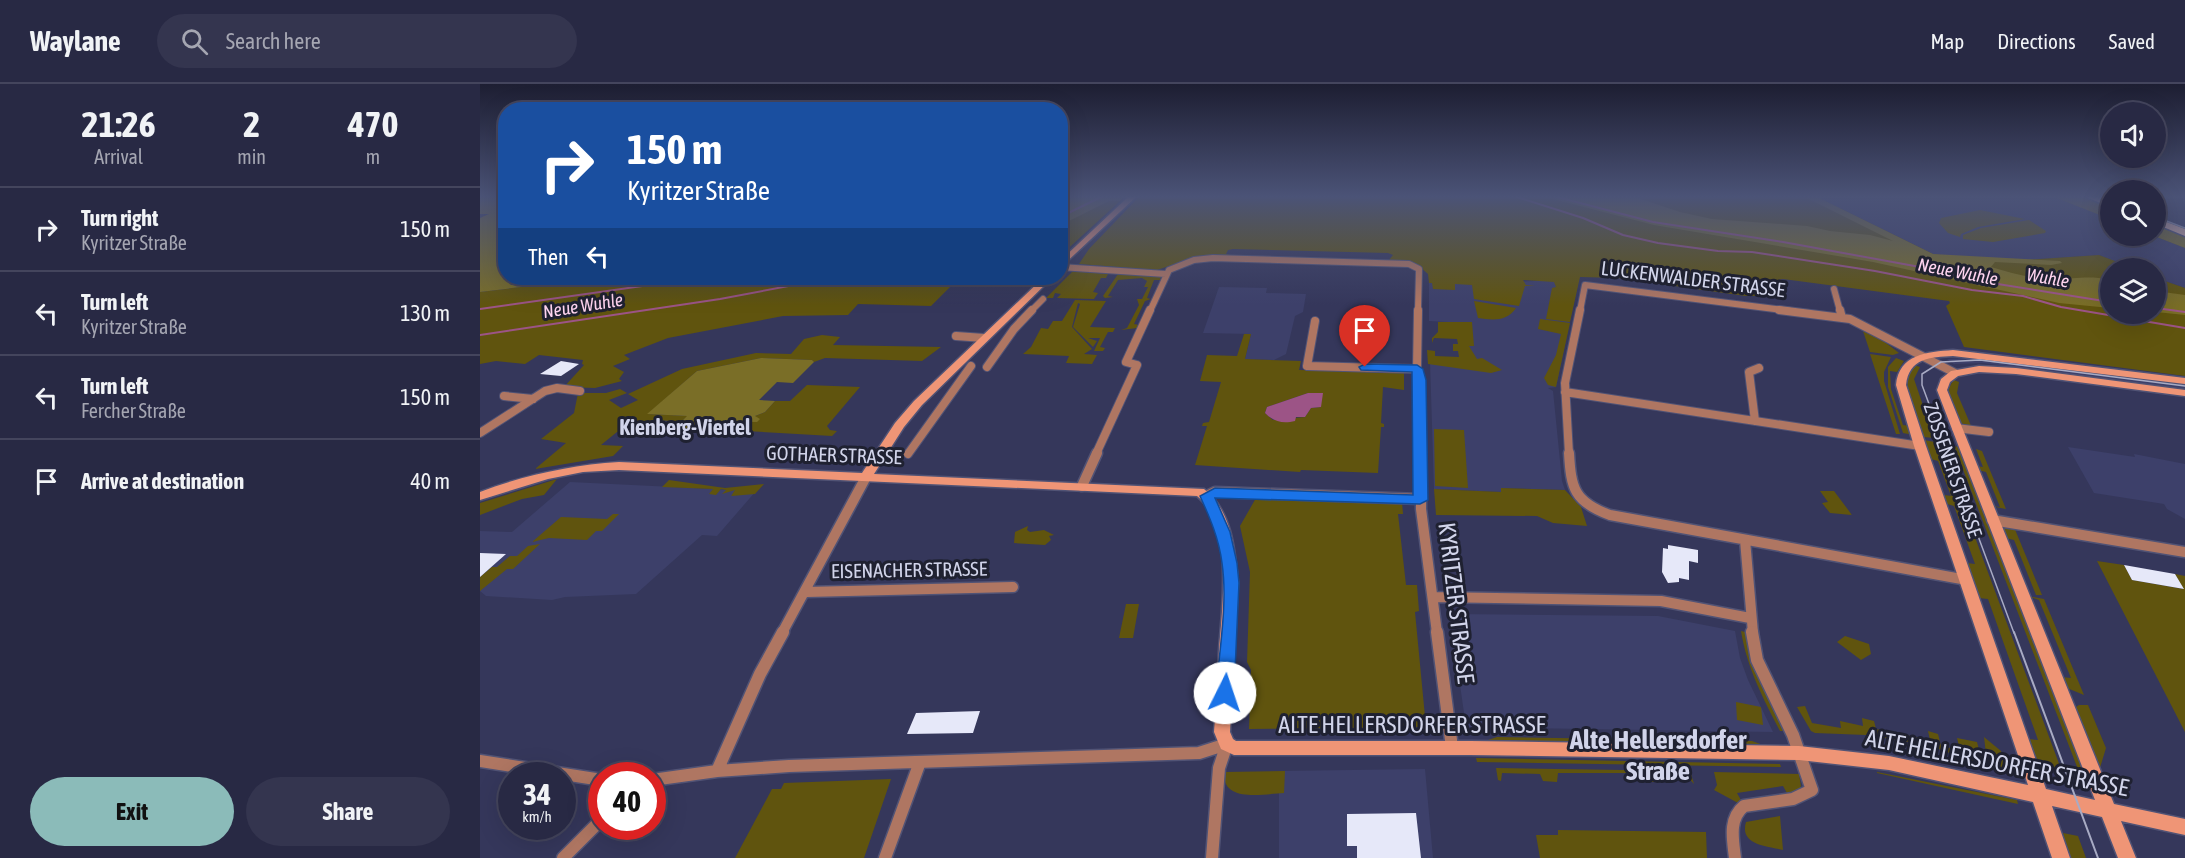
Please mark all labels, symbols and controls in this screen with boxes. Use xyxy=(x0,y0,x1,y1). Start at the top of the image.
search box xyxy=(157,14,577,68)
text: Waylane xyxy=(30,25,121,57)
icon: search xyxy=(178,25,211,58)
text: Search here xyxy=(226,28,321,54)
text: Map xyxy=(1930,29,1964,53)
text: Directions xyxy=(1997,29,2076,53)
text: Saved xyxy=(2109,29,2155,53)
map controls xyxy=(2100,102,2166,324)
button: sound xyxy=(2100,102,2166,168)
text: 21:26 xyxy=(82,103,156,145)
text: 2 xyxy=(243,103,260,145)
text: 470 xyxy=(348,103,398,145)
text: 150 m xyxy=(627,125,722,173)
icon: right xyxy=(528,126,606,204)
text: Arrival xyxy=(94,145,143,168)
text: min xyxy=(237,145,266,168)
text: m xyxy=(366,145,380,168)
text: Kyritzer Straße xyxy=(627,175,770,206)
button: search xyxy=(2100,180,2166,246)
text: Turn right xyxy=(81,205,158,231)
icon: right xyxy=(30,213,63,246)
text: 150 m xyxy=(400,216,450,242)
text: Kyritzer Straße xyxy=(81,231,187,254)
icon: left xyxy=(581,240,614,273)
text: Then xyxy=(528,244,569,270)
water label: Neue Wuhle xyxy=(1916,253,2000,290)
street label: LUCKENWALDER STRASSE xyxy=(1600,256,1787,301)
button: layers xyxy=(2100,258,2166,324)
water label: Wuhle xyxy=(2025,263,2071,292)
text: Turn left xyxy=(81,289,148,315)
water label: Neue Wuhle xyxy=(541,289,625,322)
icon: left xyxy=(30,297,63,330)
text: 130 m xyxy=(400,300,450,326)
pin xyxy=(1339,305,1390,367)
icon: arrive xyxy=(1348,314,1381,347)
text: Kyritzer Straße xyxy=(81,315,187,338)
text: Turn left xyxy=(81,373,148,399)
icon: left xyxy=(30,381,63,414)
text: 150 m xyxy=(400,384,450,410)
text: Fercher Straße xyxy=(81,399,186,422)
street label: ZOSSENER STRASSE xyxy=(1920,399,1988,541)
district label: Kienberg-Viertel xyxy=(619,414,752,440)
street label: GOTHAER STRASSE xyxy=(766,441,903,468)
icon: arrive xyxy=(30,465,63,498)
text: Arrive at destination xyxy=(81,468,244,494)
text: 40 m xyxy=(410,468,450,494)
street label: KYRITZER STRASSE xyxy=(1433,521,1480,685)
street label: EISENACHER STRASSE xyxy=(831,557,988,582)
position arrow xyxy=(1193,661,1257,725)
street label: ALTE HELLERSDORFER STRASSE xyxy=(1278,711,1546,738)
district label: Alte Hellersdorfer Straße xyxy=(1569,724,1747,786)
street label: ALTE HELLERSDORFER STRASSE xyxy=(1863,724,2131,801)
speed limit sign: 40 xyxy=(588,762,666,840)
button: Exit xyxy=(30,777,234,846)
button: Share xyxy=(246,777,450,846)
text: 34 xyxy=(523,777,551,811)
text: km/h xyxy=(522,808,552,825)

